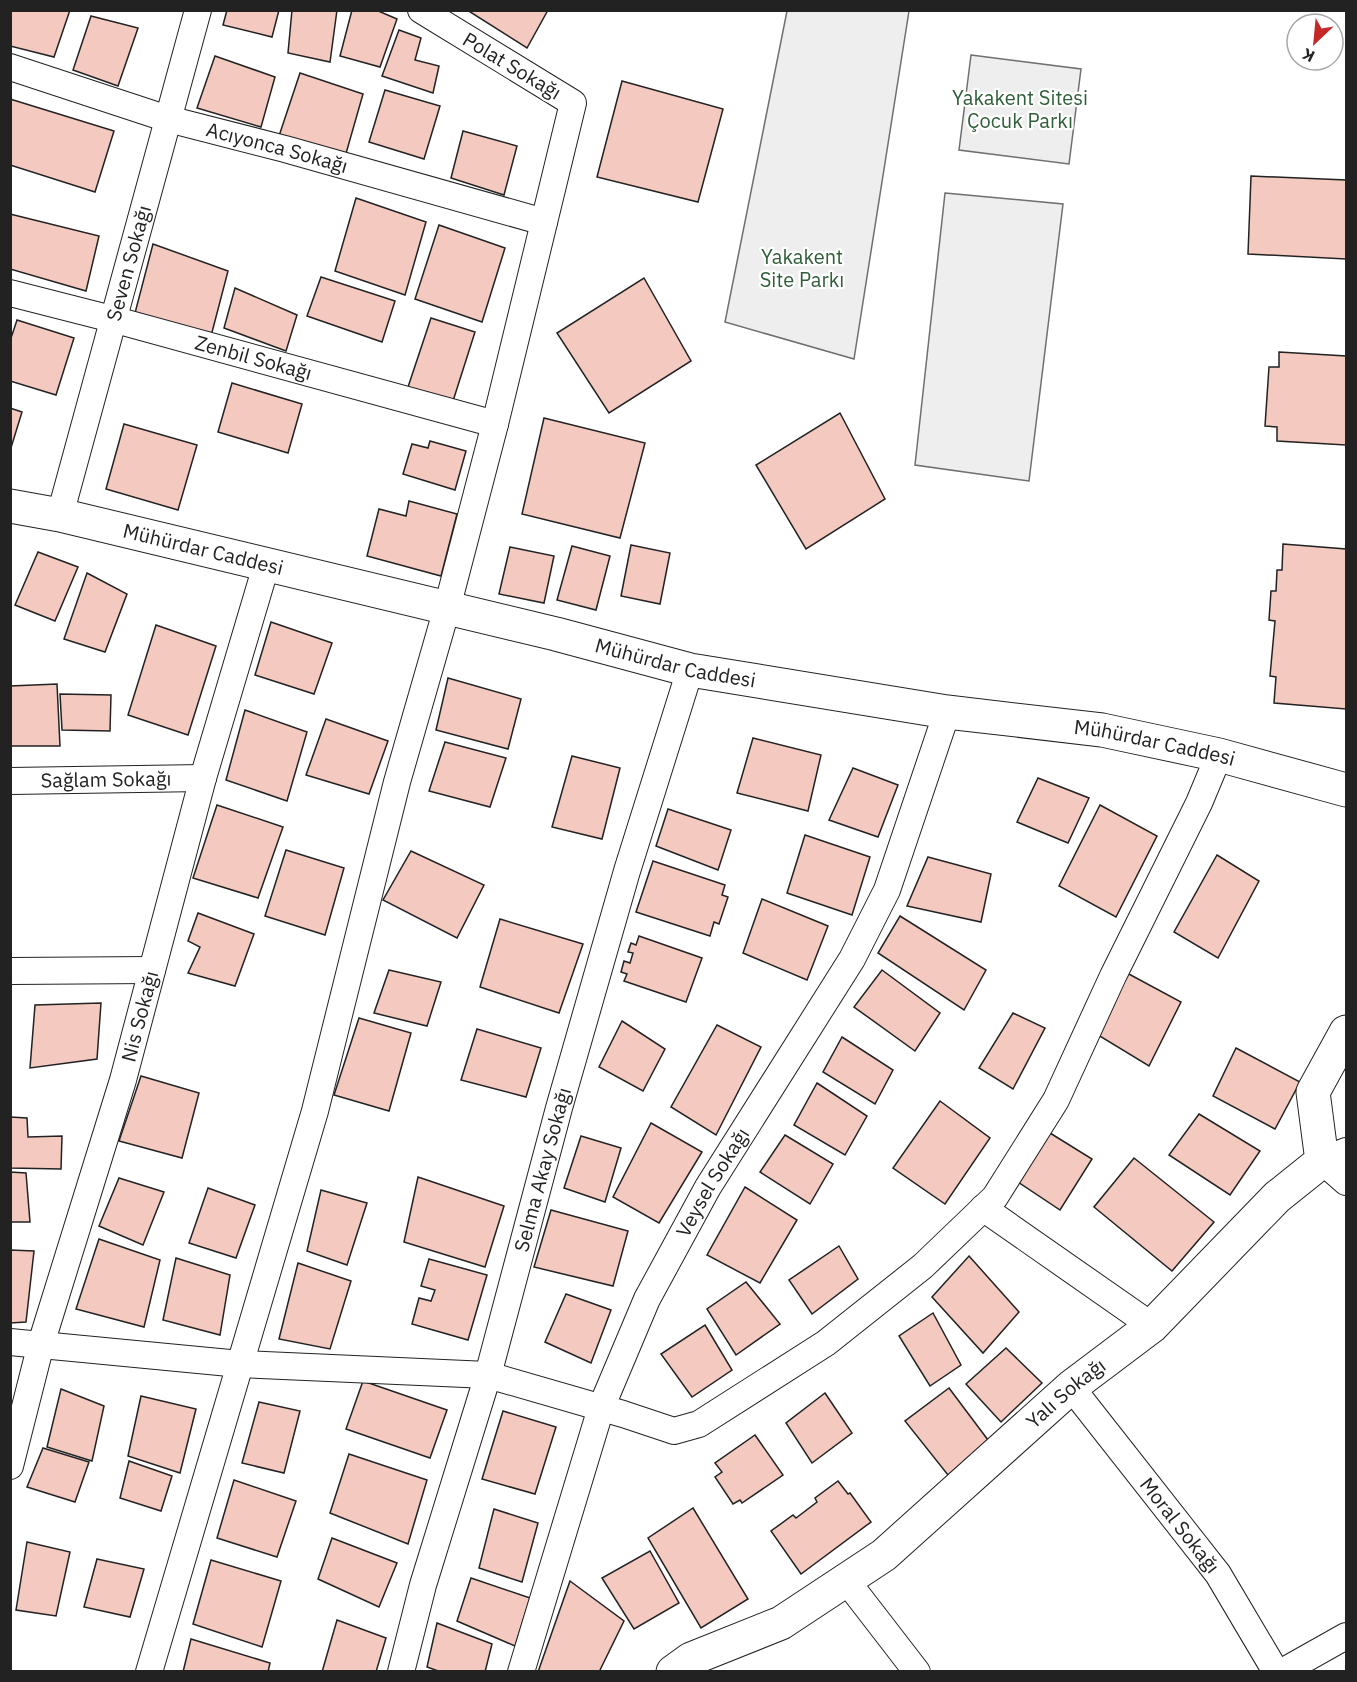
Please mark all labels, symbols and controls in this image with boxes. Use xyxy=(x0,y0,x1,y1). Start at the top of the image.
north arrow xyxy=(1285,12,1345,72)
street label: Polat Sokağı xyxy=(458,26,567,106)
text: K xyxy=(1299,44,1318,67)
park label: Yakakent Sitesi Çocuk Parkı xyxy=(952,84,1088,134)
street label: Acıyonca Sokağı xyxy=(203,115,351,179)
street label: Seven Sokağı xyxy=(100,202,157,324)
park label: Yakakent Site Parkı xyxy=(760,243,844,293)
street label: Zenbil Sokağı xyxy=(192,328,315,386)
street label: Mühürdar Caddesi xyxy=(120,517,286,581)
street label: Mühürdar Caddesi xyxy=(592,631,758,694)
street label: Mühürdar Caddesi xyxy=(1073,713,1238,772)
street label: Sağlam Sokağı xyxy=(40,764,172,794)
street label: Nis Sokağı xyxy=(114,968,164,1065)
street label: Selma Akay Sokağı xyxy=(507,1084,577,1255)
street label: Veysel Sokağı xyxy=(669,1122,755,1242)
street label: Yalı Sokağı xyxy=(1020,1352,1111,1434)
street label: Moral Sokağı xyxy=(1134,1471,1226,1579)

